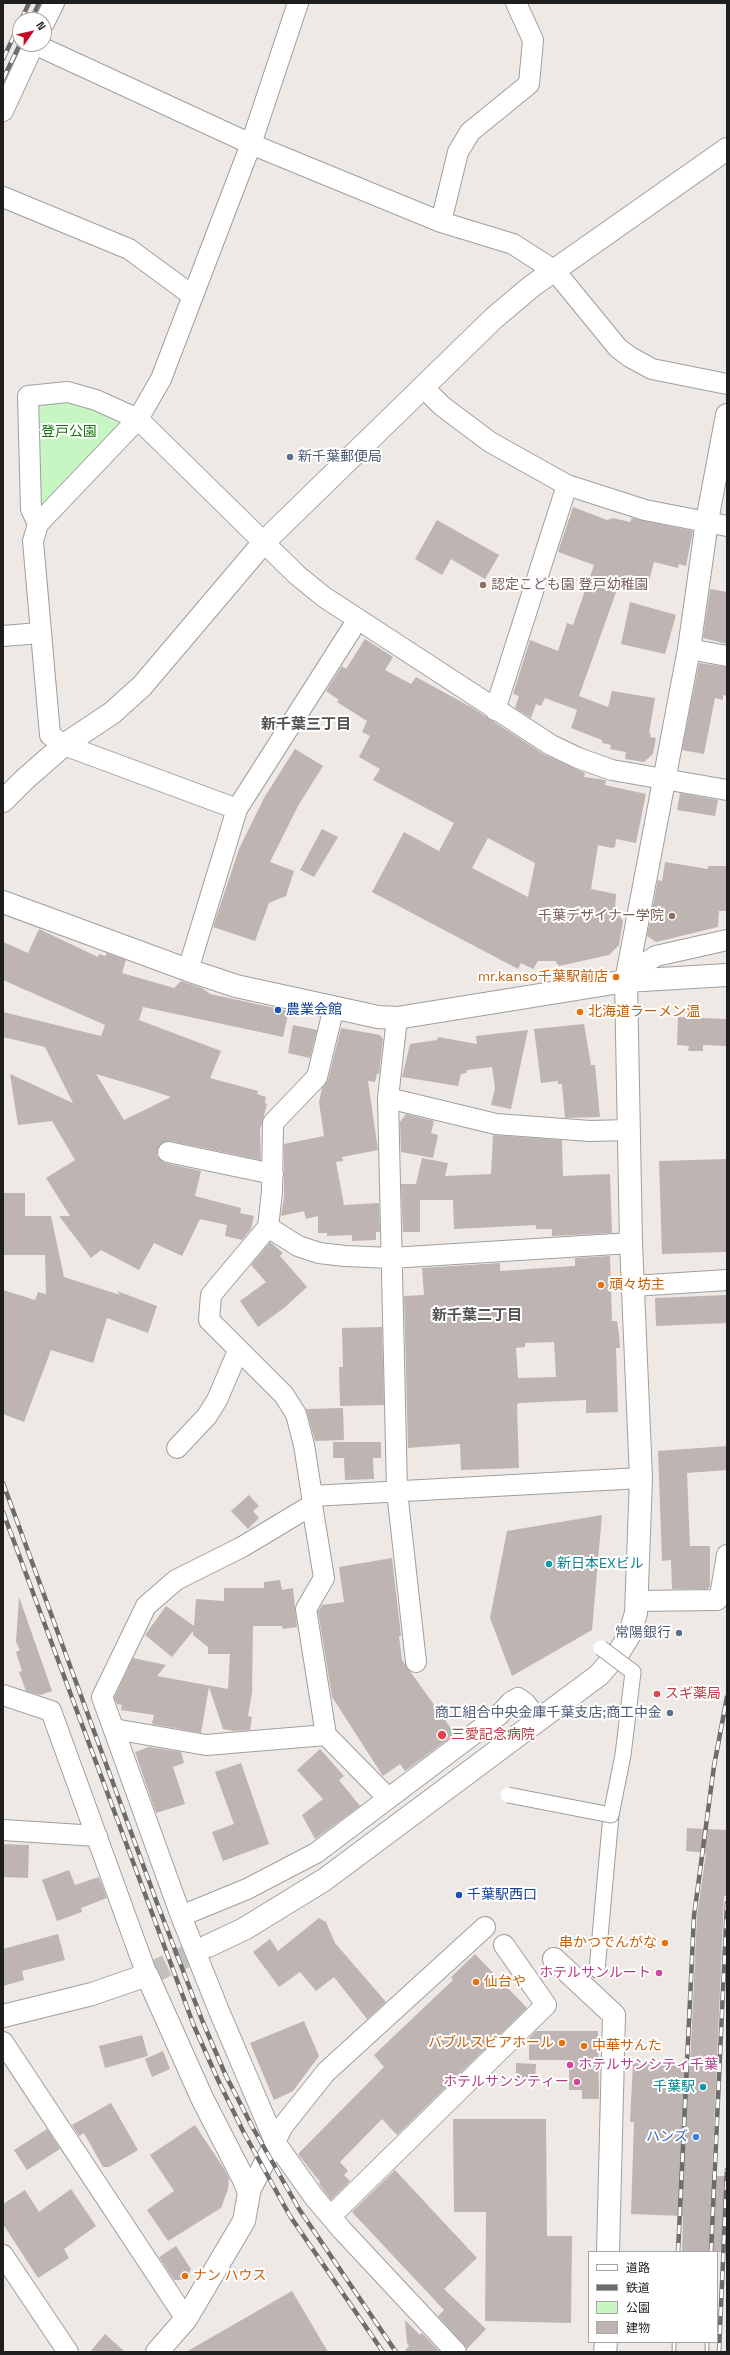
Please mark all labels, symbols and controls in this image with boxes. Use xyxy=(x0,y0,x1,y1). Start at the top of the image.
north arrow xyxy=(12,12,52,52)
text: N xyxy=(33,19,49,33)
park label: 登戸公園 xyxy=(41,424,97,440)
place label: 新千葉郵便局 xyxy=(298,449,382,465)
marker: 新千葉郵便局 xyxy=(285,452,295,462)
place label: 認定こども園 登戸幼稚園 xyxy=(491,577,649,593)
marker: 認定こども園 登戸幼稚園 xyxy=(478,580,488,590)
district label: 新千葉三丁目 xyxy=(261,716,351,734)
place label: 千葉デザイナー学院 xyxy=(538,908,664,924)
marker: 千葉デザイナー学院 xyxy=(667,911,677,921)
place label: mr.kanso千葉駅前店 xyxy=(478,969,608,985)
marker: mr.kanso千葉駅前店 xyxy=(611,972,621,982)
place label: 農業会館 xyxy=(286,1002,342,1018)
place label: 北海道ラーメン温 xyxy=(588,1004,700,1020)
marker: 農業会館 xyxy=(273,1005,283,1015)
marker: 北海道ラーメン温 xyxy=(575,1007,585,1017)
place label: 頑々坊主 xyxy=(609,1277,665,1293)
marker: 頑々坊主 xyxy=(596,1280,606,1290)
district label: 新千葉二丁目 xyxy=(432,1307,522,1325)
place label: 新日本EXビル xyxy=(557,1556,644,1572)
marker: 新日本EXビル xyxy=(544,1559,554,1569)
place label: 常陽銀行 xyxy=(615,1625,671,1641)
marker: 常陽銀行 xyxy=(674,1628,684,1638)
place label: スギ薬局 xyxy=(665,1686,721,1702)
marker: スギ薬局 xyxy=(652,1689,662,1699)
place label: 商工組合中央金庫千葉支店;商工中金 xyxy=(434,1705,662,1721)
marker: 商工組合中央金庫千葉支店;商工中金 xyxy=(665,1708,675,1718)
place label: 三愛記念病院 xyxy=(451,1727,535,1743)
marker: 三愛記念病院 xyxy=(436,1729,448,1741)
place label: 千葉駅西口 xyxy=(467,1887,537,1903)
marker: 千葉駅西口 xyxy=(454,1890,464,1900)
place label: 串かつでんがな xyxy=(559,1935,657,1951)
marker: 串かつでんがな xyxy=(660,1938,670,1948)
place label: ホテルサンルート xyxy=(539,1965,651,1981)
marker: ホテルサンルート xyxy=(654,1968,664,1978)
place label: 仙台や xyxy=(484,1974,526,1990)
marker: 仙台や xyxy=(471,1977,481,1987)
place label: バブルスビアホール xyxy=(428,2035,554,2051)
marker: バブルスビアホール xyxy=(557,2038,567,2048)
place label: 中華サんた xyxy=(592,2038,662,2054)
marker: 中華サんた xyxy=(579,2041,589,2051)
place label: ホテルサンシティ千葉 xyxy=(578,2057,718,2073)
marker: ホテルサンシティ千葉 xyxy=(565,2060,575,2070)
place label: ホテルサンシティー xyxy=(443,2074,569,2090)
marker: ホテルサンシティー xyxy=(572,2077,582,2087)
place label: 千葉駅 xyxy=(653,2079,695,2095)
marker: 千葉駅 xyxy=(698,2082,708,2092)
place label: ハンズ xyxy=(646,2129,688,2145)
marker: ハンズ xyxy=(691,2132,701,2142)
legend xyxy=(588,2251,718,2343)
text: 道路 xyxy=(626,2260,650,2276)
place label: ナン ハウス xyxy=(193,2268,267,2284)
marker: ナン ハウス xyxy=(180,2271,190,2281)
text: 鉄道 xyxy=(626,2280,650,2296)
text: 公園 xyxy=(626,2300,650,2316)
text: 建物 xyxy=(626,2320,650,2336)

